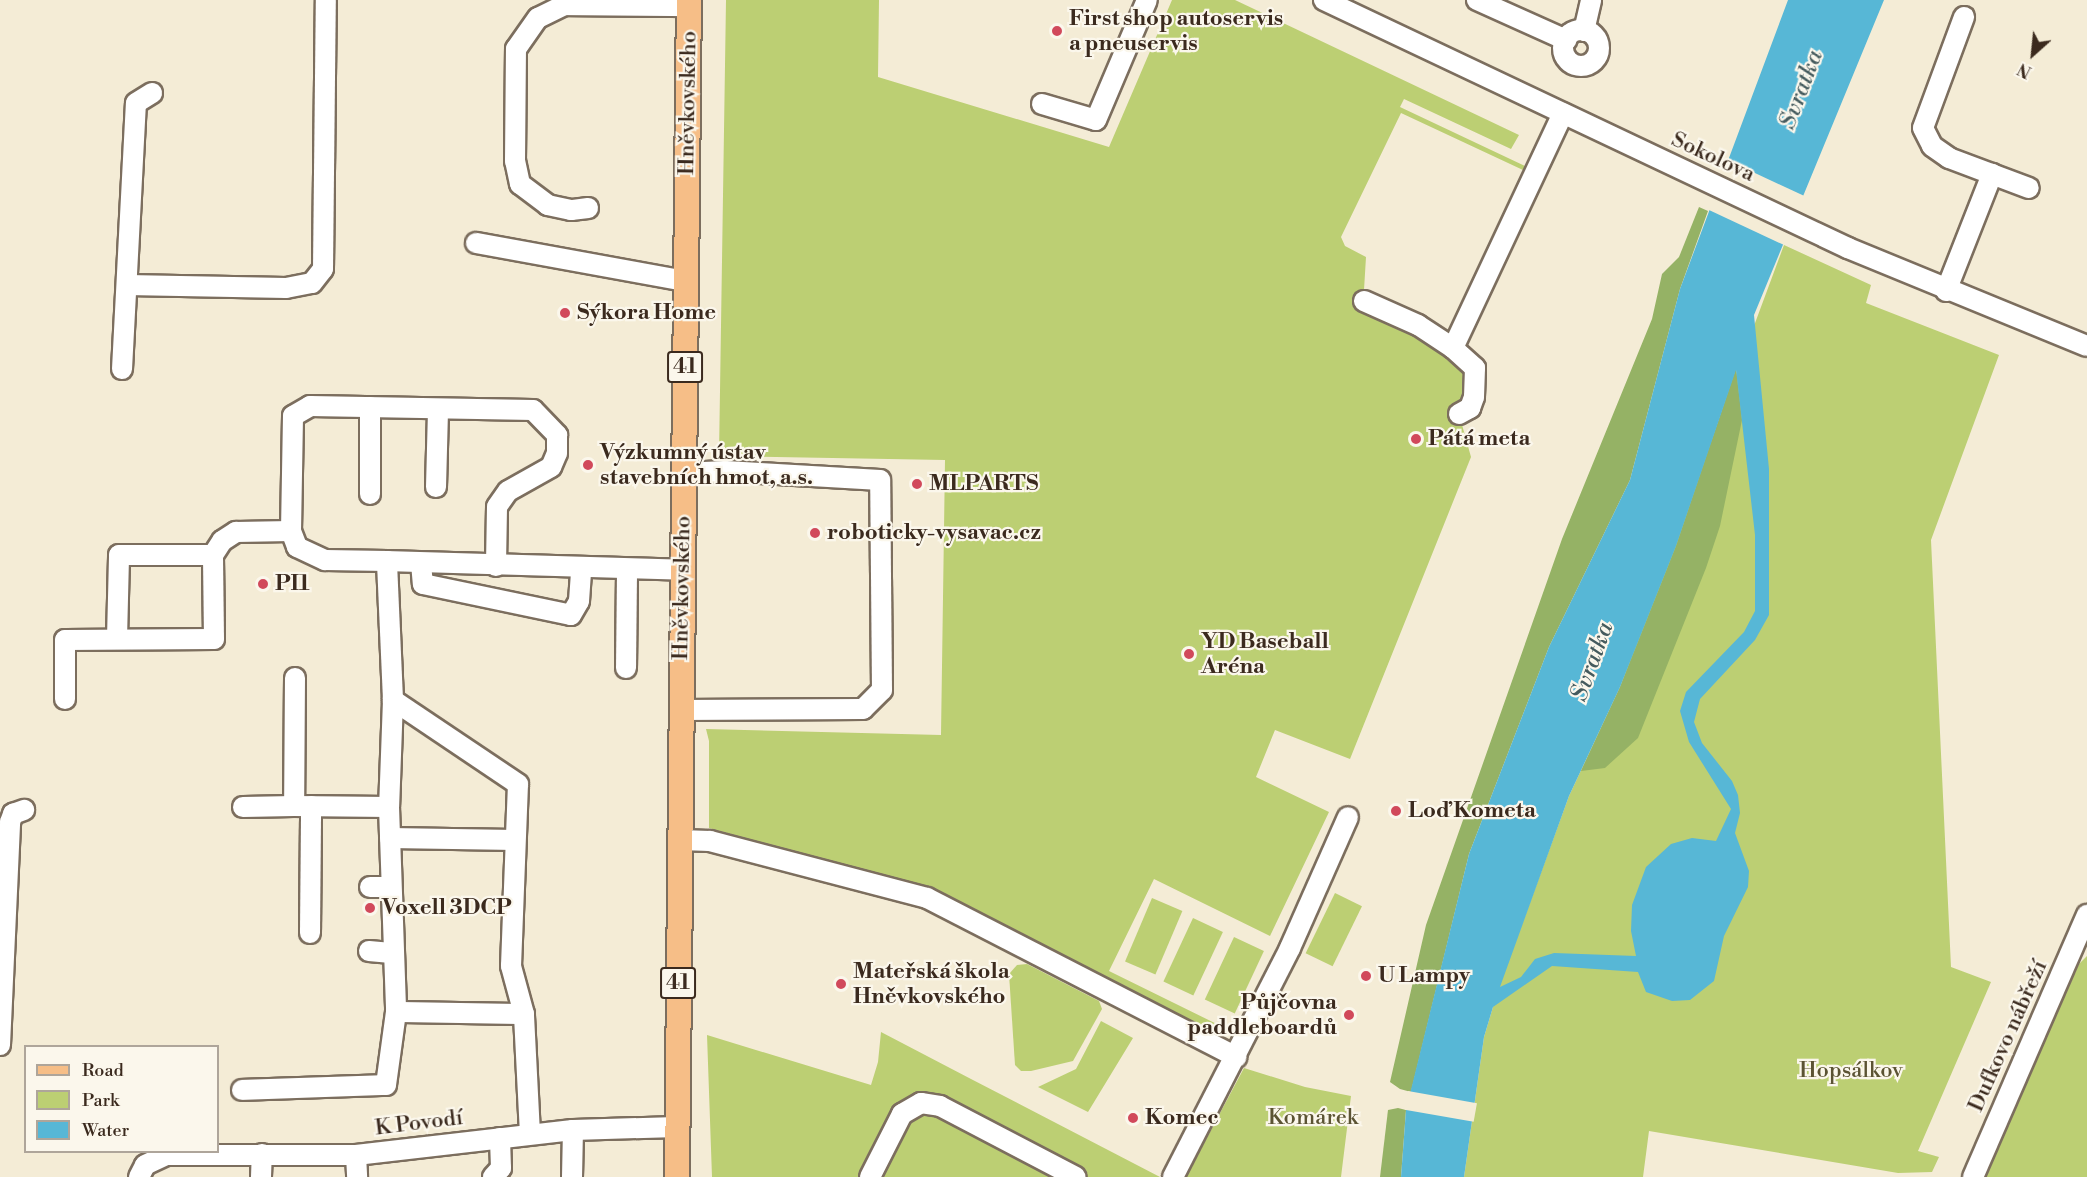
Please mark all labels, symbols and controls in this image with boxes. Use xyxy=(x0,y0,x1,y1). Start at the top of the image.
place label: First shop autoservis a pneuservis xyxy=(1069,5,1283,56)
marker: First shop autoservis a pneuservis xyxy=(1050,24,1064,38)
north arrow xyxy=(2003,24,2063,84)
street label: Hněvkovského xyxy=(674,31,702,175)
water label: Svratka xyxy=(1774,46,1830,134)
text: N xyxy=(2015,58,2035,82)
street label: Sokolova xyxy=(1667,126,1759,188)
place label: Sýkora Home xyxy=(577,300,716,326)
marker: Sýkora Home xyxy=(558,306,572,320)
road number: 41 xyxy=(667,349,703,385)
place label: Pátá meta xyxy=(1428,426,1530,452)
marker: Pátá meta xyxy=(1409,432,1423,446)
place label: Výzkumný ústav stavebních hmot, a.s. xyxy=(600,439,813,490)
marker: Výzkumný ústav stavebních hmot, a.s. xyxy=(581,458,595,472)
place label: MLPARTS xyxy=(929,471,1039,497)
marker: MLPARTS xyxy=(910,477,924,491)
street label: Hněvkovského xyxy=(668,516,696,660)
place label: roboticky-vysavac.cz xyxy=(827,520,1041,546)
marker: roboticky-vysavac.cz xyxy=(808,526,822,540)
place label: PI1 xyxy=(275,571,309,597)
marker: PI1 xyxy=(256,577,270,591)
water label: Svratka xyxy=(1565,618,1621,706)
place label: YD Baseball Aréna xyxy=(1201,628,1329,680)
marker: YD Baseball Aréna xyxy=(1182,647,1196,661)
place label: Loď Kometa xyxy=(1408,798,1536,824)
marker: Loď Kometa xyxy=(1389,804,1403,818)
place label: Voxell 3DCP xyxy=(382,895,511,921)
marker: Voxell 3DCP xyxy=(363,901,377,915)
street label: Dufkovo nábřeží xyxy=(1963,956,2053,1116)
place label: Mateřská škola Hněvkovského xyxy=(853,958,1010,1010)
place label: U Lampy xyxy=(1378,963,1470,989)
road number: 41 xyxy=(660,965,696,1001)
marker: U Lampy xyxy=(1359,969,1373,983)
marker: Mateřská škola Hněvkovského xyxy=(834,977,848,991)
place label: Půjčovna paddleboardů xyxy=(1187,989,1337,1040)
marker: Půjčovna paddleboardů xyxy=(1342,1008,1356,1022)
legend xyxy=(24,1045,219,1153)
park label: Hopsálkov xyxy=(1799,1058,1903,1084)
text: Road xyxy=(82,1059,124,1082)
text: Park xyxy=(82,1089,119,1112)
street label: K Povodí xyxy=(373,1104,465,1142)
place label: Komec xyxy=(1145,1105,1219,1131)
park label: Komárek xyxy=(1268,1105,1358,1131)
marker: Komec xyxy=(1126,1111,1140,1125)
text: Water xyxy=(82,1119,129,1142)

